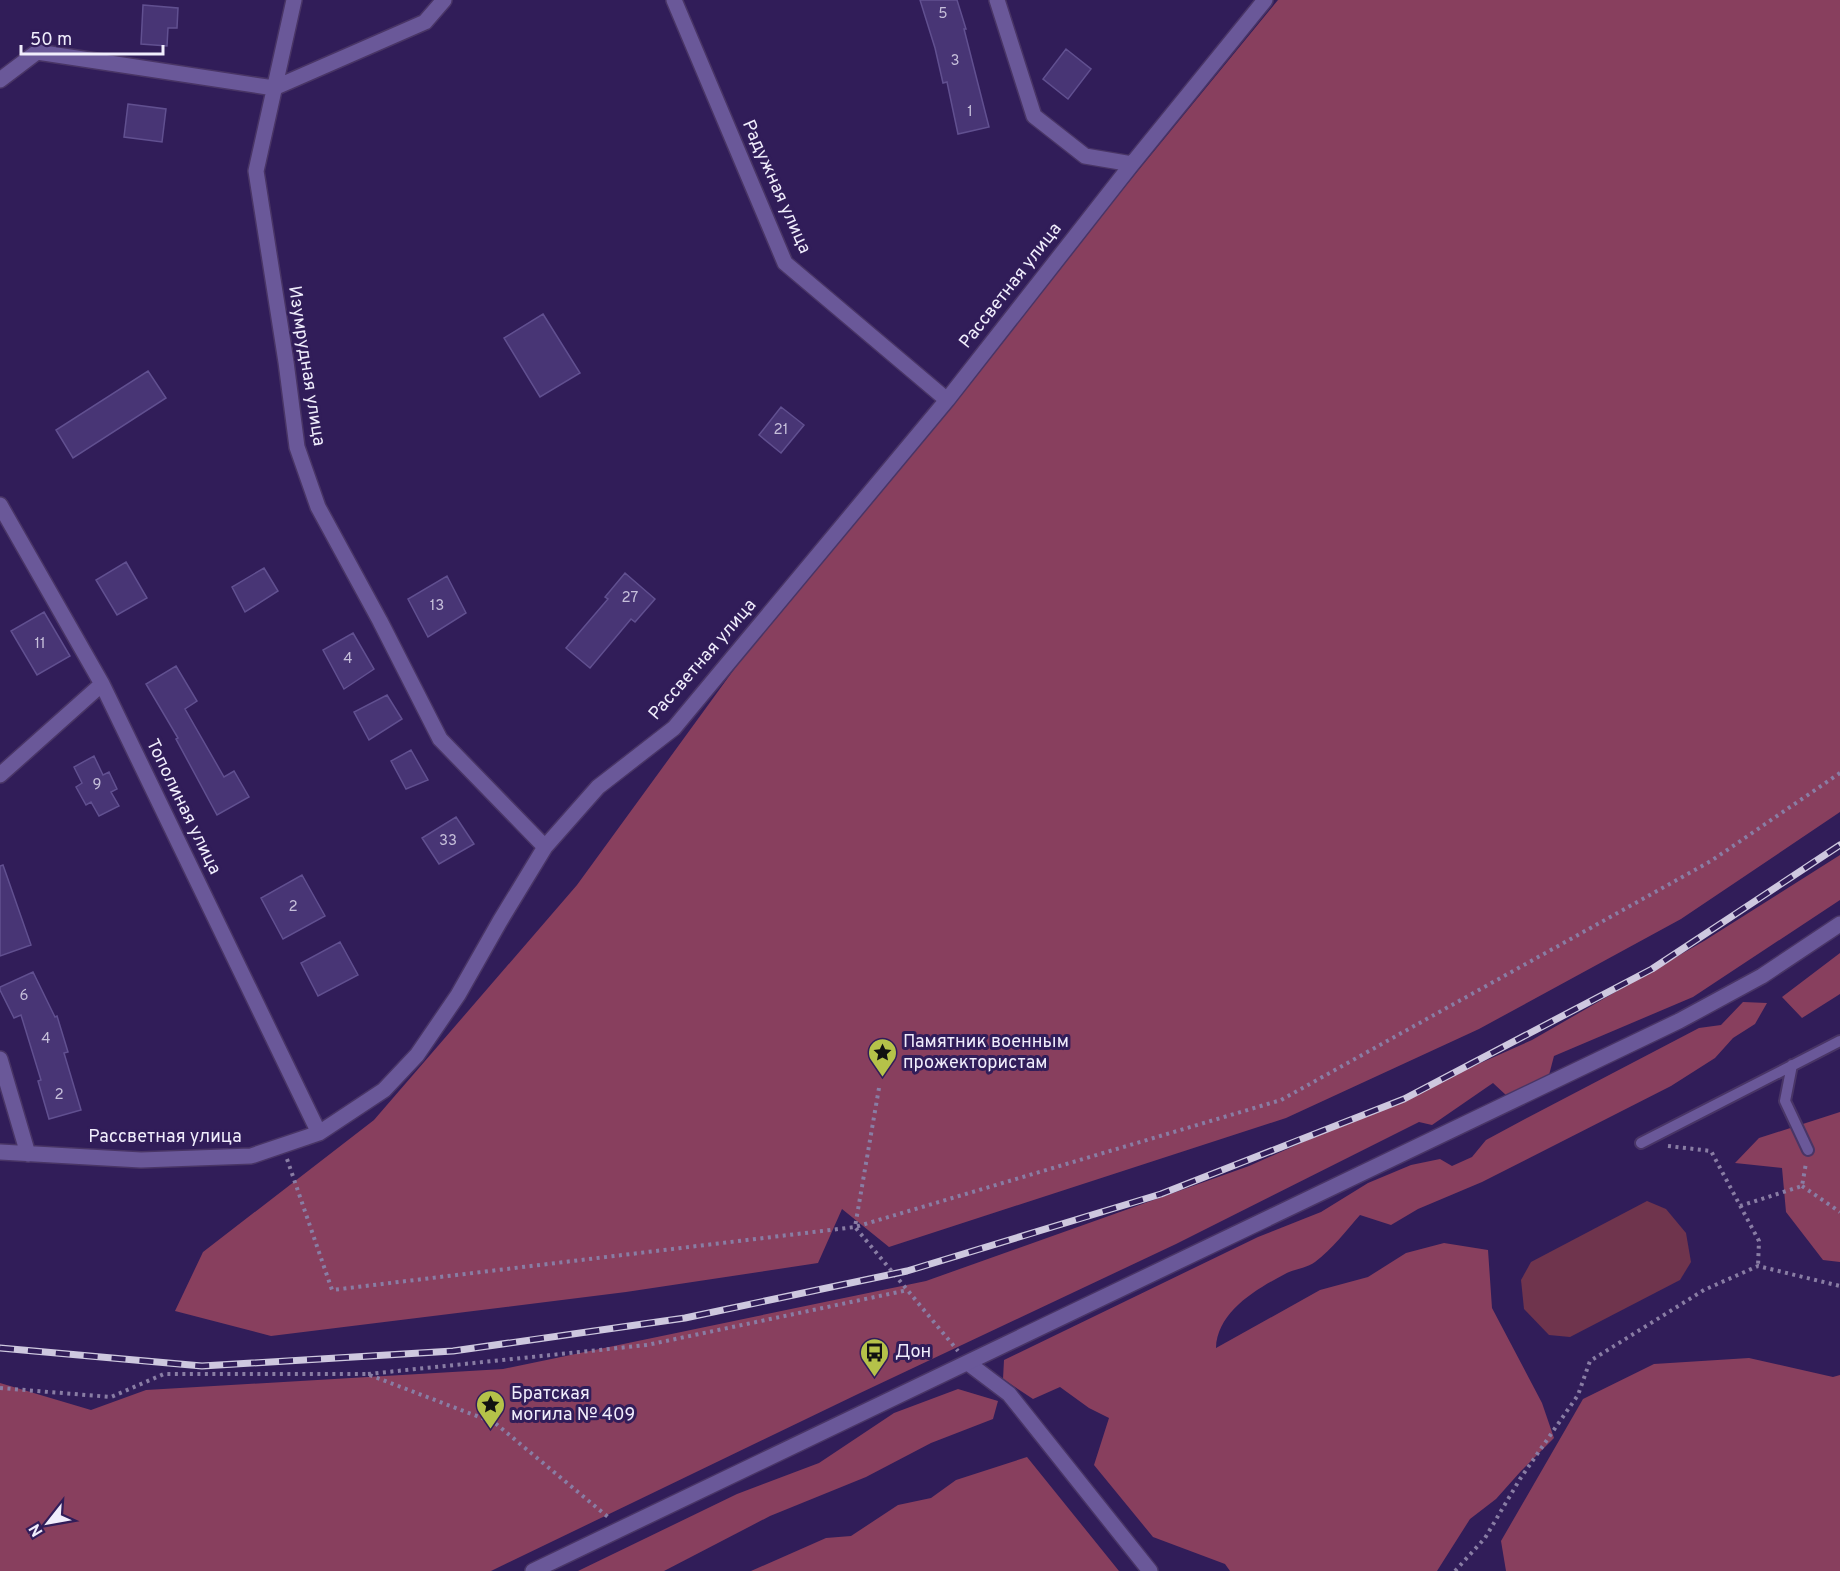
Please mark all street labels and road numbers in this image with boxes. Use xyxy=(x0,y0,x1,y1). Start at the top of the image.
street label: Радужная улица xyxy=(736,117,816,257)
street label: Рассветная улица xyxy=(955,219,1067,353)
street label: Изумрудная улица xyxy=(282,284,330,448)
street label: Рассветная улица xyxy=(644,595,762,725)
street label: Тополиная улица xyxy=(140,736,226,878)
street label: Рассветная улица xyxy=(88,1126,242,1149)

